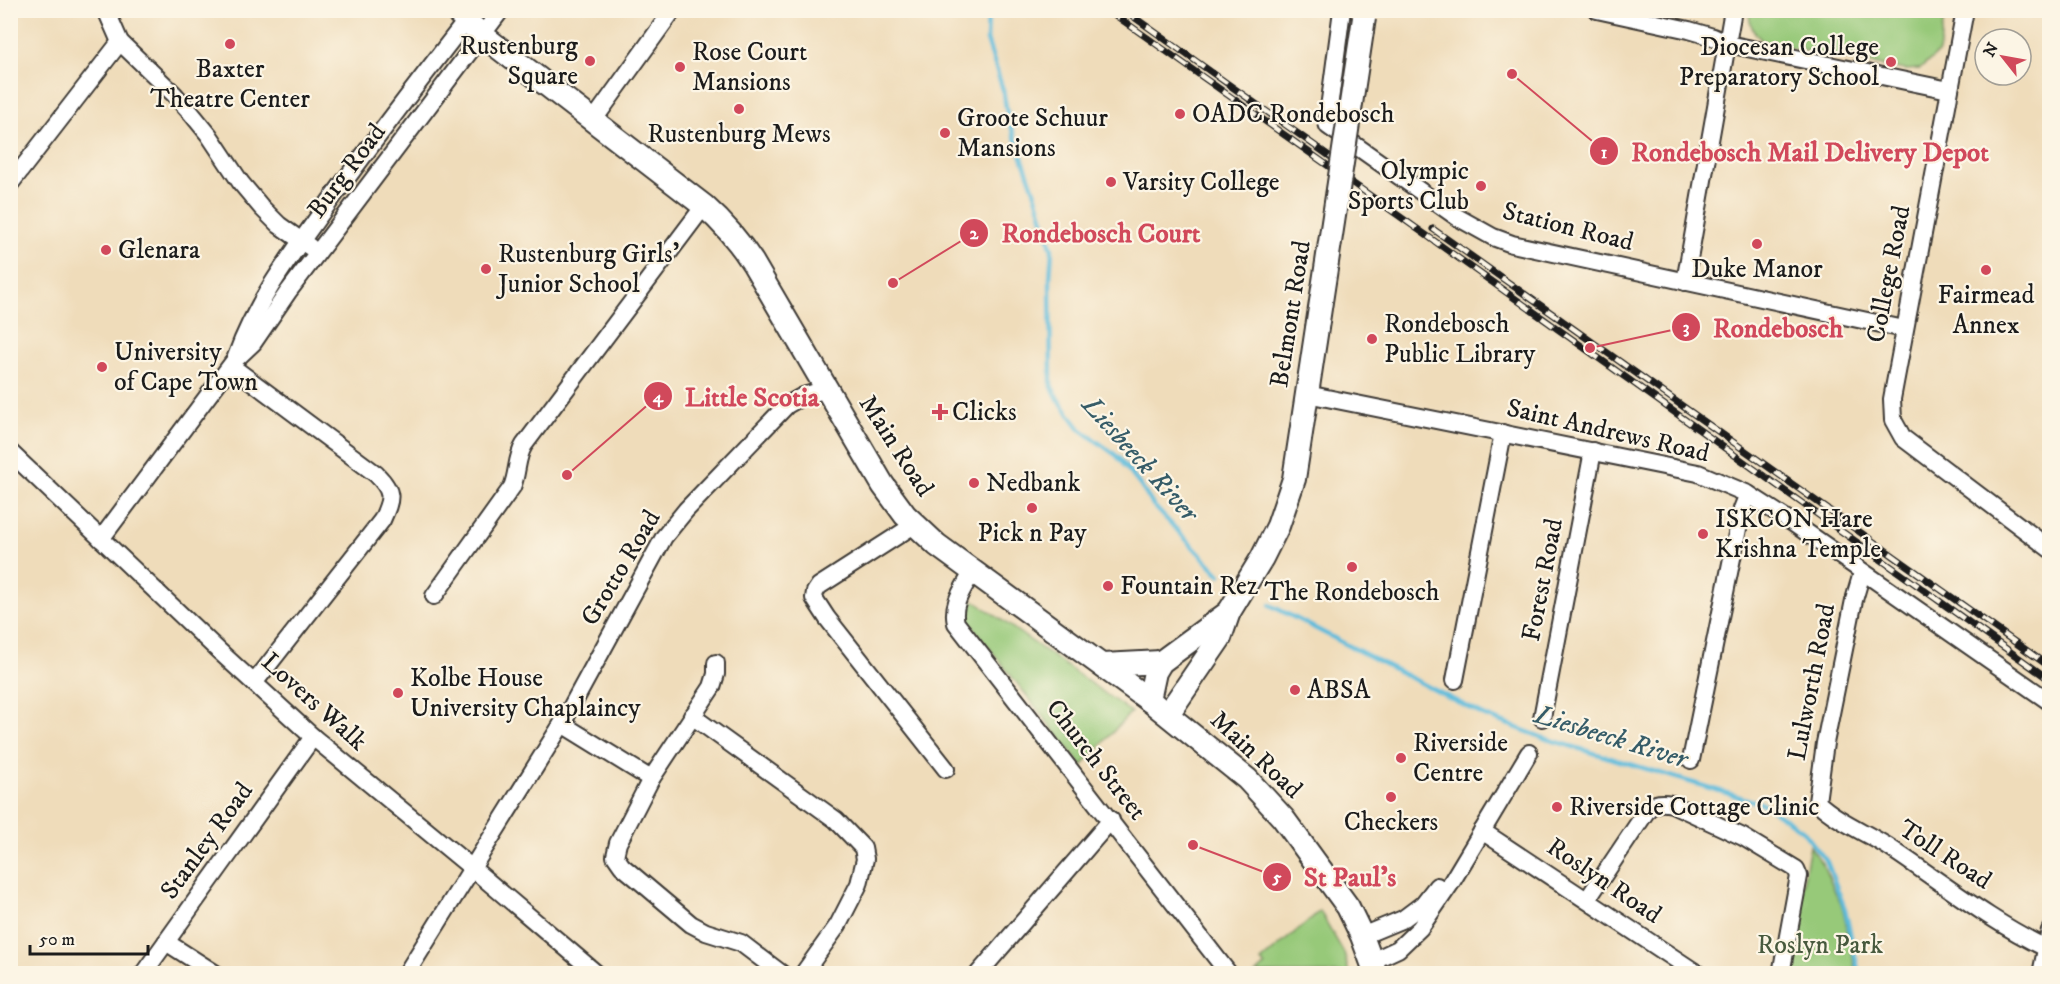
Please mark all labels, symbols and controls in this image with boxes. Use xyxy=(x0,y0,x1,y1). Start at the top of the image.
north arrow xyxy=(1973,27,2033,87)
place label: Rustenburg Square xyxy=(460,30,578,93)
place label: Diocesan College Preparatory School xyxy=(1679,31,1879,94)
place label: Rose Court Mansions xyxy=(692,36,807,99)
marker: Baxter Theatre Center xyxy=(223,37,237,51)
text: N xyxy=(1979,39,2003,61)
place label: Baxter Theatre Center xyxy=(150,53,310,116)
marker: Rustenburg Square xyxy=(583,54,597,68)
marker: Diocesan College Preparatory School xyxy=(1884,55,1898,69)
marker: Rose Court Mansions xyxy=(673,60,687,74)
place label: OADC Rondebosch xyxy=(1192,98,1395,131)
marker: Rustenburg Mews xyxy=(732,102,746,116)
place label: Groote Schuur Mansions xyxy=(957,102,1108,165)
marker: OADC Rondebosch xyxy=(1173,107,1187,121)
street label: Burg Road xyxy=(300,117,394,225)
place label: Rustenburg Mews xyxy=(647,118,831,151)
marker: Groote Schuur Mansions xyxy=(938,126,952,140)
callout: Rondebosch Mail Delivery Depot xyxy=(1589,129,2001,174)
text: Rondebosch Mail Delivery Depot xyxy=(1631,136,1989,170)
text: 1 xyxy=(1601,142,1608,164)
place label: Olympic Sports Club xyxy=(1348,155,1469,218)
place label: Varsity College xyxy=(1122,166,1280,199)
marker: Varsity College xyxy=(1104,175,1118,189)
marker: Olympic Sports Club xyxy=(1474,179,1488,193)
street label: Station Road xyxy=(1499,195,1637,259)
street label: College Road xyxy=(1860,203,1918,345)
callout: Rondebosch Court xyxy=(959,210,1212,255)
text: Rondebosch Court xyxy=(1002,217,1201,251)
text: 2 xyxy=(970,223,980,245)
place label: Glenara xyxy=(118,234,200,267)
marker: Duke Manor xyxy=(1750,237,1764,251)
place label: Rustenburg Girls' Junior School xyxy=(496,238,679,301)
street label: Belmont Road xyxy=(1263,238,1319,390)
marker: Glenara xyxy=(99,243,113,257)
place label: Duke Manor xyxy=(1691,253,1823,286)
marker: Rustenburg Girls' Junior School xyxy=(479,262,493,276)
marker: Fairmead Annex xyxy=(1979,263,1993,277)
place label: Fairmead Annex xyxy=(1938,279,2034,342)
callout: Rondebosch xyxy=(1671,305,1855,350)
place label: Rondebosch Public Library xyxy=(1384,308,1536,371)
text: Rondebosch xyxy=(1713,312,1844,346)
text: 3 xyxy=(1683,317,1690,339)
marker: Rondebosch Public Library xyxy=(1365,332,1379,346)
place label: University of Cape Town xyxy=(114,336,258,399)
marker: University of Cape Town xyxy=(95,360,109,374)
callout: Little Scotia xyxy=(643,374,832,419)
text: Little Scotia xyxy=(685,381,820,415)
text: 4 xyxy=(652,386,664,408)
water label: Liesbeeck River xyxy=(1073,388,1207,531)
street label: Main Road xyxy=(851,389,941,503)
street label: Saint Andrews Road xyxy=(1503,392,1713,470)
place label: Clicks xyxy=(952,396,1017,429)
marker: Clicks xyxy=(933,405,947,419)
place label: Nedbank xyxy=(986,467,1080,500)
marker: Nedbank xyxy=(967,476,981,490)
marker: Pick n Pay xyxy=(1025,501,1039,515)
place label: ISKCON Hare Krishna Temple xyxy=(1715,503,1881,566)
street label: Grotto Road xyxy=(574,504,668,632)
street label: Forest Road xyxy=(1515,516,1571,644)
place label: Pick n Pay xyxy=(978,517,1087,550)
marker: ISKCON Hare Krishna Temple xyxy=(1696,527,1710,541)
marker: The Rondebosch xyxy=(1345,560,1359,574)
place label: Fountain Rez xyxy=(1120,570,1258,603)
place label: The Rondebosch xyxy=(1265,576,1440,609)
marker: Fountain Rez xyxy=(1101,579,1115,593)
street label: Lulworth Road xyxy=(1781,601,1843,763)
street label: Lovers Walk xyxy=(254,646,374,758)
place label: Kolbe House University Chaplaincy xyxy=(410,662,641,725)
place label: ABSA xyxy=(1307,674,1371,707)
marker: ABSA xyxy=(1288,683,1302,697)
marker: Kolbe House University Chaplaincy xyxy=(391,686,405,700)
street label: Church Street xyxy=(1038,693,1154,827)
water label: Liesbeeck River xyxy=(1529,697,1694,777)
street label: Main Road xyxy=(1203,704,1309,806)
place label: Riverside Centre xyxy=(1413,727,1508,790)
marker: Riverside Centre xyxy=(1394,751,1408,765)
street label: Stanley Road xyxy=(153,776,261,906)
marker: Checkers xyxy=(1384,790,1398,804)
place label: Riverside Cottage Clinic xyxy=(1569,791,1819,824)
marker: Riverside Cottage Clinic xyxy=(1550,800,1564,814)
place label: Checkers xyxy=(1344,806,1438,839)
street label: Toll Road xyxy=(1892,813,1998,897)
street label: Roslyn Road xyxy=(1540,831,1668,931)
callout: St Paul's xyxy=(1262,854,1408,899)
text: St Paul's xyxy=(1304,861,1396,895)
text: 5 xyxy=(1272,867,1282,889)
scale bar xyxy=(30,918,148,956)
text: 50 m xyxy=(39,929,75,951)
park label: Roslyn Park xyxy=(1757,929,1883,962)

